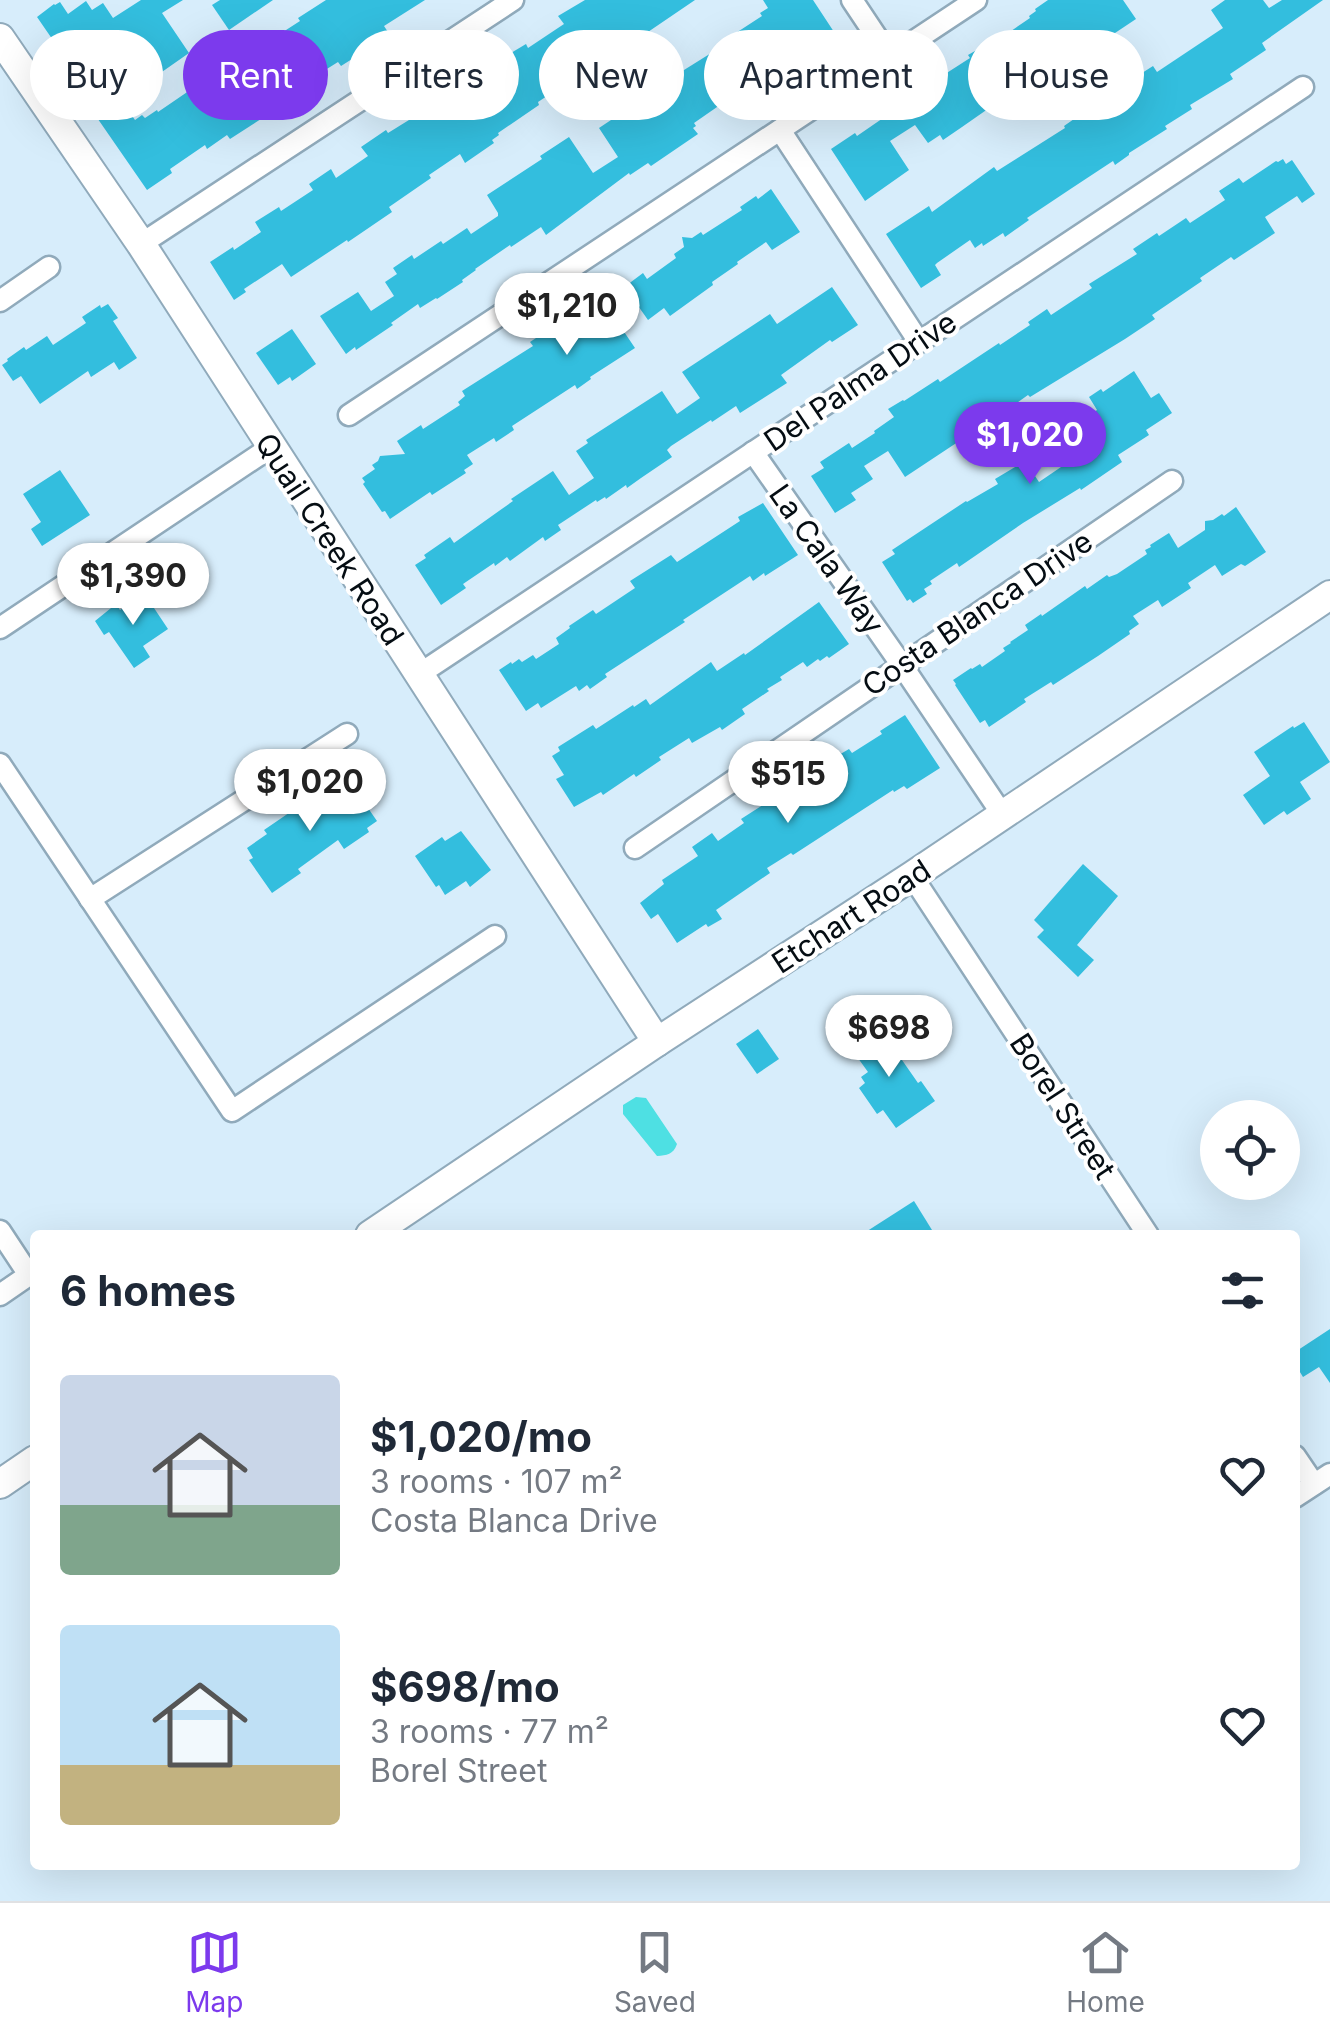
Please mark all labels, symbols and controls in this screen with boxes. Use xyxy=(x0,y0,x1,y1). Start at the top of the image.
chip: Buy xyxy=(30,30,163,120)
chip: Rent xyxy=(183,30,328,120)
chip: Filters xyxy=(348,30,519,120)
chip: New xyxy=(539,30,684,120)
chip: Apartment xyxy=(704,30,948,120)
chip: House xyxy=(968,30,1144,120)
pin: $1,210 xyxy=(486,273,648,358)
text: $1,210 xyxy=(517,286,617,325)
street label: Del Palma Drive xyxy=(757,303,963,459)
pin: $1,020 xyxy=(949,402,1111,487)
text: $1,020 xyxy=(976,415,1084,454)
street label: Quail Creek Road xyxy=(248,426,412,652)
street label: La Cala Way xyxy=(762,477,892,641)
street label: Costa Blanca Drive xyxy=(855,523,1099,703)
pin: $1,390 xyxy=(52,543,214,628)
text: $1,390 xyxy=(79,556,187,595)
pin: $515 xyxy=(729,741,847,826)
pin: $1,020 xyxy=(229,749,391,834)
text: $515 xyxy=(750,754,826,793)
text: $1,020 xyxy=(256,762,364,801)
street label: Etchart Road xyxy=(765,851,937,981)
pin: $698 xyxy=(830,995,948,1080)
text: $698 xyxy=(847,1008,931,1047)
street label: Borel Street xyxy=(1003,1026,1123,1186)
map controls xyxy=(1200,1100,1300,1200)
button: locate xyxy=(1200,1100,1300,1200)
icon: filters xyxy=(1215,1263,1270,1318)
text: 6 homes xyxy=(60,1265,236,1316)
text: $1,020/mo xyxy=(370,1411,592,1462)
icon: home xyxy=(140,1415,260,1535)
icon: heart xyxy=(1215,1448,1270,1503)
text: 3 rooms · 107 m² xyxy=(370,1462,623,1501)
text: Costa Blanca Drive xyxy=(370,1501,658,1540)
text: $698/mo xyxy=(370,1661,560,1712)
icon: home xyxy=(140,1665,260,1785)
icon: heart xyxy=(1215,1698,1270,1753)
text: 3 rooms · 77 m² xyxy=(370,1712,609,1751)
text: Borel Street xyxy=(370,1751,547,1790)
tab: Map xyxy=(185,1925,243,2019)
tab: Saved xyxy=(614,1925,696,2019)
tab: Home xyxy=(1066,1925,1145,2019)

